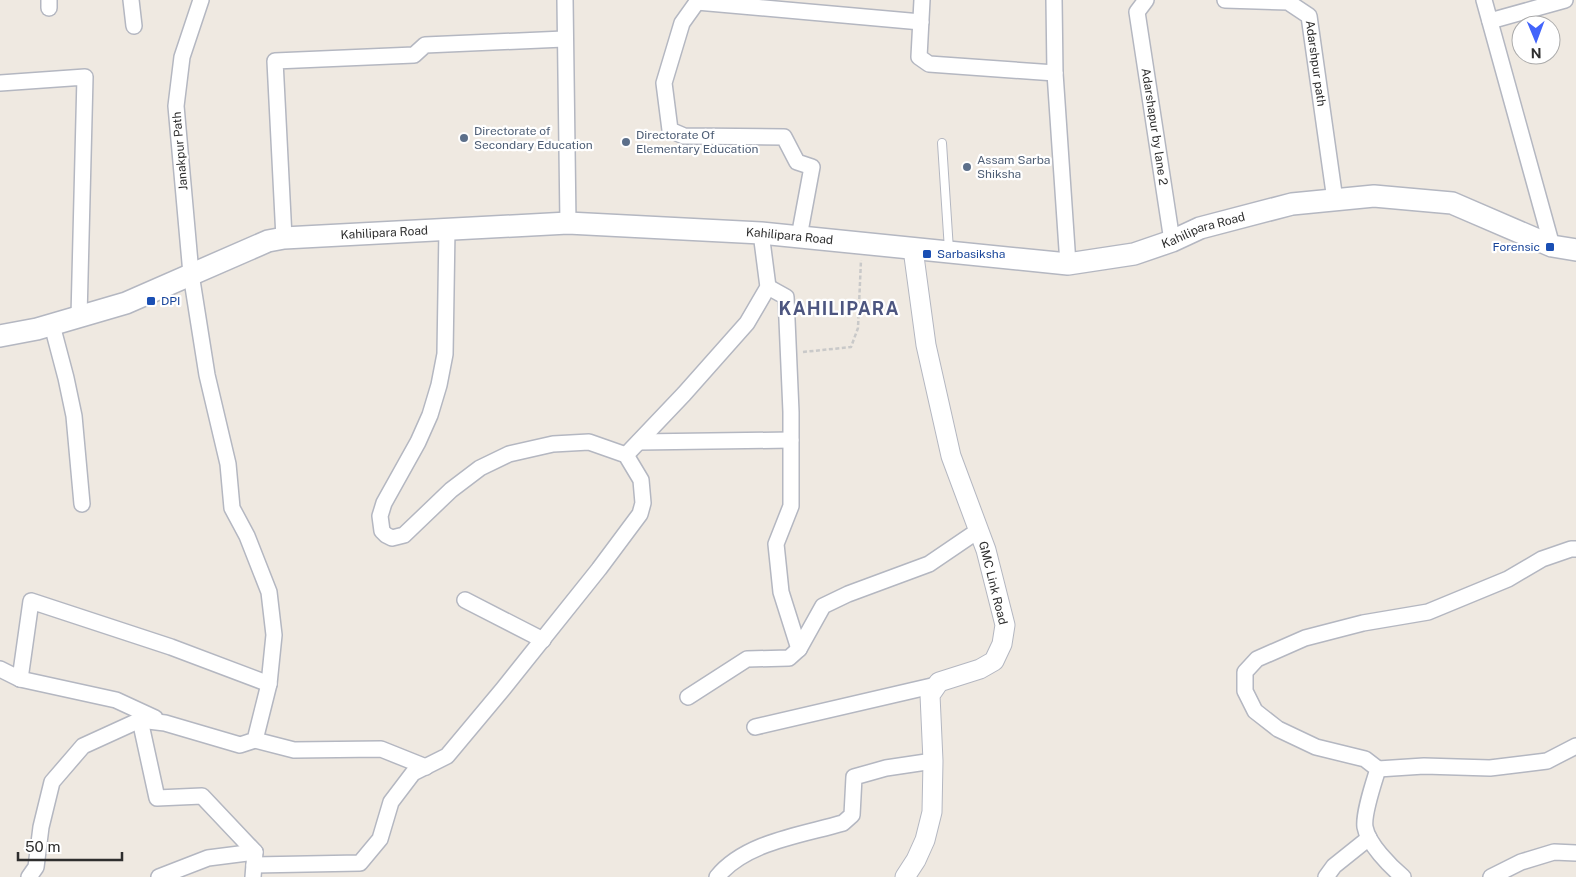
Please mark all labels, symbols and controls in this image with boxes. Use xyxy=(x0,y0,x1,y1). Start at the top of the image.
north arrow xyxy=(1511,15,1561,65)
street label: Adarshpur path xyxy=(1303,19,1329,107)
text: N xyxy=(1531,45,1542,61)
street label: Adarshapur by lane 2 xyxy=(1139,67,1170,186)
street label: Janakpur Path xyxy=(170,111,190,191)
place label: Directorate of Secondary Education xyxy=(474,124,593,152)
place label: Directorate Of Elementary Education xyxy=(636,128,758,156)
marker: Directorate of Secondary Education xyxy=(458,132,470,144)
marker: Directorate Of Elementary Education xyxy=(620,136,632,148)
place label: Assam Sarba Shiksha xyxy=(977,153,1050,181)
marker: Assam Sarba Shiksha xyxy=(961,161,973,173)
street label: Kahilipara Road xyxy=(1160,210,1246,251)
street label: Kahilipara Road xyxy=(340,223,428,242)
street label: Kahilipara Road xyxy=(746,225,834,247)
place label: Forensic xyxy=(1492,240,1540,254)
marker: Forensic xyxy=(1544,241,1556,253)
place label: Sarbasiksha xyxy=(937,247,1005,261)
marker: Sarbasiksha xyxy=(921,248,933,260)
place label: DPI xyxy=(161,294,180,308)
marker: DPI xyxy=(145,295,157,307)
district label: KAHILIPARA xyxy=(779,298,899,319)
street label: GMC Link Road xyxy=(976,540,1010,626)
scale bar xyxy=(18,830,121,862)
text: 50 m xyxy=(25,838,60,855)

